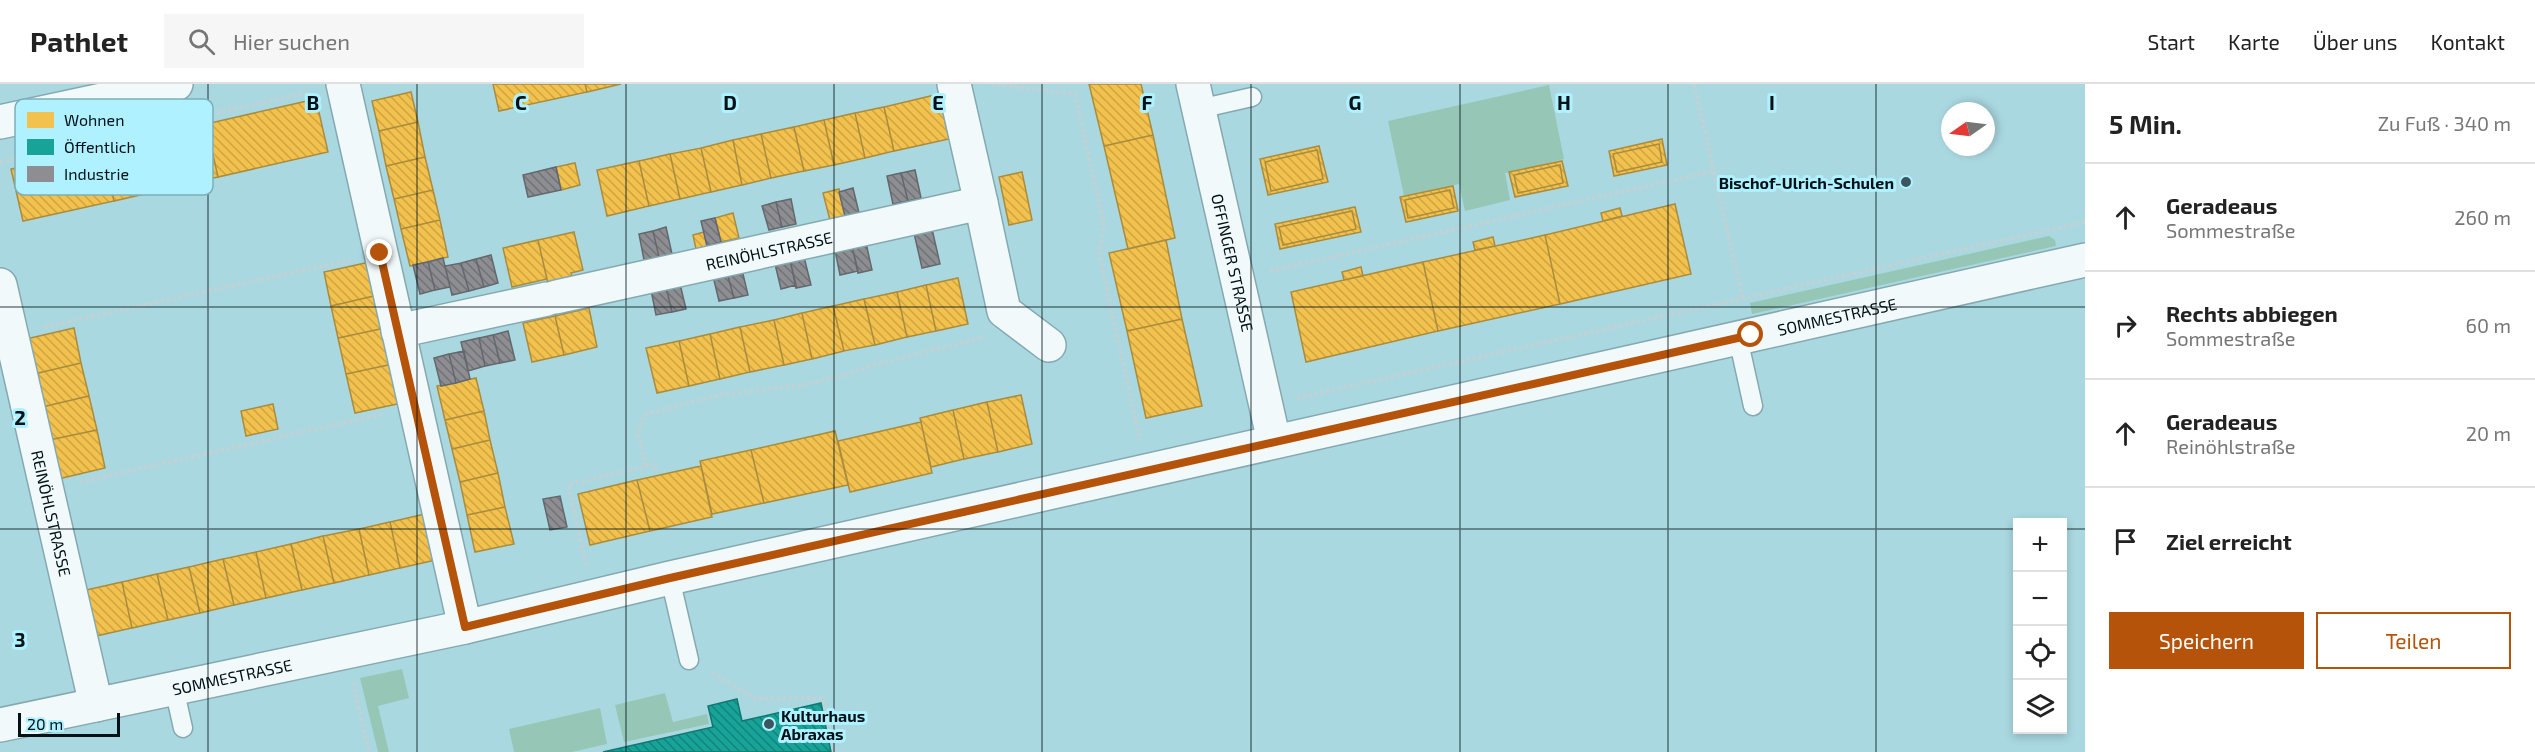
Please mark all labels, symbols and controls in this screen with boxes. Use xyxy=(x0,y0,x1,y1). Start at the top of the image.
search box xyxy=(164,14,584,68)
text: Pathlet xyxy=(30,24,128,58)
icon: search xyxy=(185,25,218,58)
text: Hier suchen xyxy=(233,28,350,54)
text: Start xyxy=(2148,29,2195,54)
text: Karte xyxy=(2228,29,2280,54)
text: Über uns xyxy=(2313,29,2398,54)
text: Kontakt xyxy=(2431,29,2505,54)
text: B xyxy=(307,90,319,114)
text: C xyxy=(515,90,527,114)
text: D xyxy=(723,90,737,114)
text: E xyxy=(932,90,944,114)
text: F xyxy=(1141,90,1153,114)
text: G xyxy=(1349,90,1361,114)
text: H xyxy=(1557,90,1571,114)
text: I xyxy=(1769,90,1775,114)
legend xyxy=(15,99,213,195)
north arrow xyxy=(1941,102,1995,156)
text: 5 Min. xyxy=(2109,108,2182,139)
text: Wohnen xyxy=(64,110,124,129)
text: Zu Fuß · 340 m xyxy=(2378,111,2511,135)
text: Öffentlich xyxy=(64,137,136,156)
text: Industrie xyxy=(64,164,129,183)
place label: Bischof-Ulrich-Schulen xyxy=(1719,173,1894,192)
marker: Bischof-Ulrich-Schulen xyxy=(1899,175,1913,189)
street label: OFFINGER STRASSE xyxy=(1209,192,1258,333)
text: Geradeaus xyxy=(2166,192,2277,218)
icon: ahead xyxy=(2109,201,2142,234)
text: 260 m xyxy=(2454,205,2511,229)
text: Sommestraße xyxy=(2166,218,2295,242)
street label: REINÖHLSTRASSE xyxy=(704,227,834,273)
route end xyxy=(366,239,392,265)
street label: SOMMESTRASSE xyxy=(1775,293,1898,338)
text: Rechts abbiegen xyxy=(2166,300,2338,326)
icon: right xyxy=(2109,309,2142,342)
text: 60 m xyxy=(2466,313,2511,337)
route start xyxy=(1737,321,1763,347)
text: Sommestraße xyxy=(2166,326,2295,350)
text: 2 xyxy=(14,405,26,429)
text: Geradeaus xyxy=(2166,408,2277,434)
icon: ahead xyxy=(2109,417,2142,450)
text: 20 m xyxy=(2466,421,2511,445)
text: Reinöhlstraße xyxy=(2166,434,2296,458)
street label: REINÖHLSTRASSE xyxy=(29,448,76,578)
map controls xyxy=(2013,518,2067,734)
button: + xyxy=(2013,518,2067,572)
icon: arrive xyxy=(2109,525,2142,558)
text: Ziel erreicht xyxy=(2166,528,2292,554)
button: − xyxy=(2013,572,2067,626)
button: Speichern xyxy=(2109,612,2304,669)
button: Teilen xyxy=(2316,612,2511,669)
button: locate xyxy=(2013,626,2067,680)
text: 3 xyxy=(14,627,26,651)
street label: SOMMESTRASSE xyxy=(170,654,293,698)
button: layers xyxy=(2013,680,2067,734)
place label: Kulturhaus Abraxas xyxy=(781,706,865,743)
scale bar xyxy=(18,710,120,738)
text: 20 m xyxy=(27,714,63,733)
marker: Kulturhaus Abraxas xyxy=(762,717,776,731)

